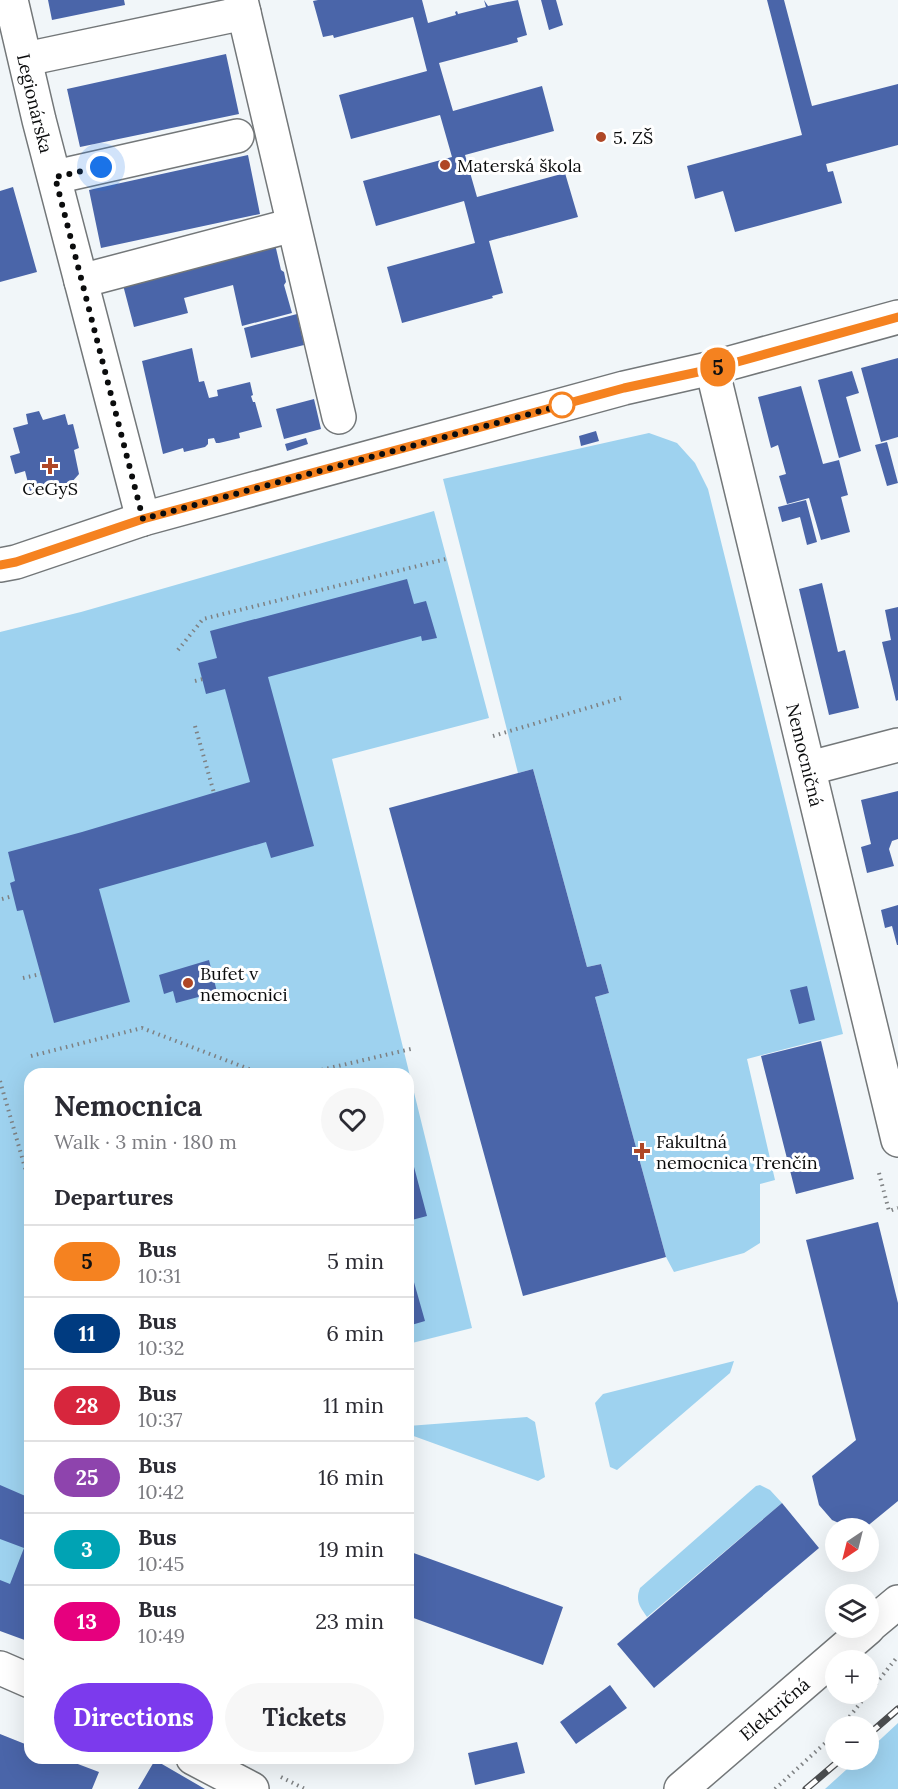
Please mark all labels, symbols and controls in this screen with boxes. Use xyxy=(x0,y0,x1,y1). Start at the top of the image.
street label: Legionárska xyxy=(12,51,59,155)
place label: 5. ZŠ xyxy=(613,126,653,149)
marker: 5. ZŠ xyxy=(594,130,608,144)
your location xyxy=(86,152,116,182)
place label: Materská škola xyxy=(457,154,582,177)
marker: Materská škola xyxy=(438,158,452,172)
line badge: 5 xyxy=(698,348,738,386)
text: 5 xyxy=(712,354,724,381)
unlabelled marker xyxy=(549,392,575,418)
marker: CeGyS xyxy=(41,457,59,475)
place label: CeGyS xyxy=(22,477,78,500)
street label: Nemocničná xyxy=(782,701,829,809)
place label: Bufet v nemocnici xyxy=(200,962,288,1006)
marker: Bufet v nemocnici xyxy=(181,976,195,990)
text: Nemocnica xyxy=(54,1088,202,1124)
button: heart xyxy=(321,1088,384,1151)
text: Walk · 3 min · 180 m xyxy=(54,1129,237,1154)
place label: Fakultná nemocnica Trenčín xyxy=(656,1130,818,1174)
marker: Fakultná nemocnica Trenčín xyxy=(633,1142,651,1160)
text: Departures xyxy=(54,1183,173,1211)
text: Bus xyxy=(138,1235,177,1263)
text: 5 min xyxy=(327,1247,384,1275)
text: 5 xyxy=(81,1248,93,1275)
text: 10:31 xyxy=(138,1263,181,1288)
text: Bus xyxy=(138,1307,177,1335)
text: 6 min xyxy=(326,1319,384,1347)
text: 11 xyxy=(78,1320,96,1347)
text: 10:32 xyxy=(138,1335,185,1360)
text: Bus xyxy=(138,1379,177,1407)
text: 11 min xyxy=(323,1391,384,1419)
text: 28 xyxy=(75,1392,99,1419)
text: 10:37 xyxy=(138,1407,183,1432)
text: Bus xyxy=(138,1451,177,1479)
text: 16 min xyxy=(318,1463,384,1491)
text: 25 xyxy=(76,1464,98,1491)
text: 10:42 xyxy=(138,1479,184,1504)
north arrow xyxy=(825,1518,879,1572)
map controls xyxy=(825,1518,879,1770)
text: Bus xyxy=(138,1523,177,1551)
text: 19 min xyxy=(318,1535,384,1563)
text: 3 xyxy=(81,1536,93,1563)
text: 10:45 xyxy=(138,1551,184,1576)
button: layers xyxy=(825,1584,879,1638)
text: Bus xyxy=(138,1595,177,1623)
text: 23 min xyxy=(315,1607,384,1635)
text: 13 xyxy=(77,1608,97,1635)
text: 10:49 xyxy=(138,1623,185,1648)
button: + xyxy=(825,1650,879,1704)
street label: Električná xyxy=(734,1672,814,1745)
button: Directions xyxy=(54,1683,213,1752)
button: Tickets xyxy=(225,1683,384,1752)
button: − xyxy=(825,1716,879,1770)

